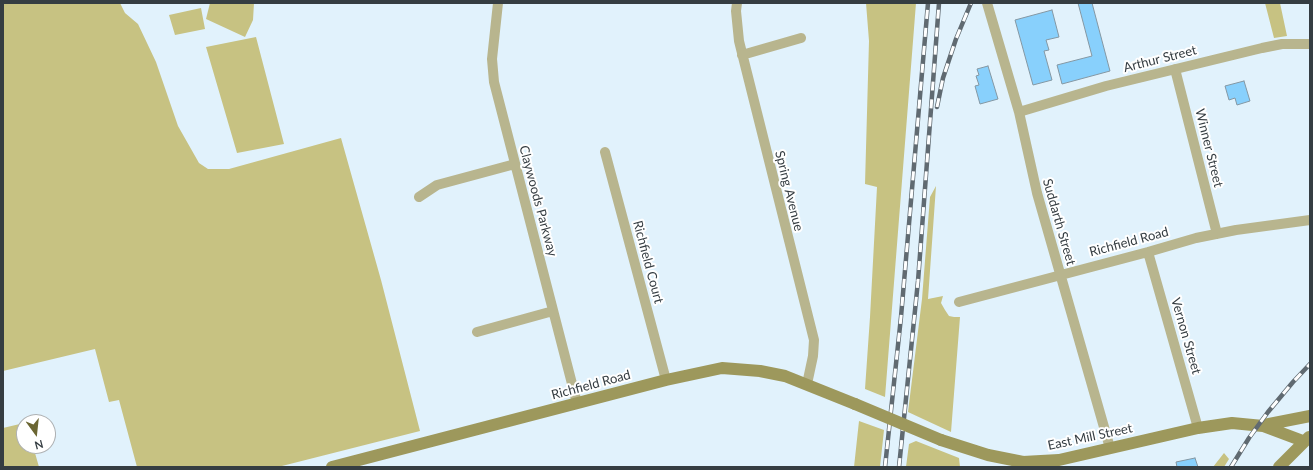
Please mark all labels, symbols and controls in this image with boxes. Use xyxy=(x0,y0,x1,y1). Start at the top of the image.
street label: Arthur Street xyxy=(1122,42,1198,76)
street label: Winner Street xyxy=(1192,107,1226,189)
street label: Claywoods Parkway xyxy=(516,144,560,258)
street label: Spring Avenue xyxy=(771,149,807,233)
street label: Suddarth Street xyxy=(1039,177,1079,267)
street label: Richfield Court xyxy=(629,219,667,305)
street label: Richfield Road xyxy=(1088,224,1170,260)
street label: Vernon Street xyxy=(1168,296,1204,376)
street label: Richfield Road xyxy=(550,367,632,403)
north arrow xyxy=(16,414,56,454)
street label: East Mill Street xyxy=(1046,420,1134,454)
text: N xyxy=(33,438,45,452)

